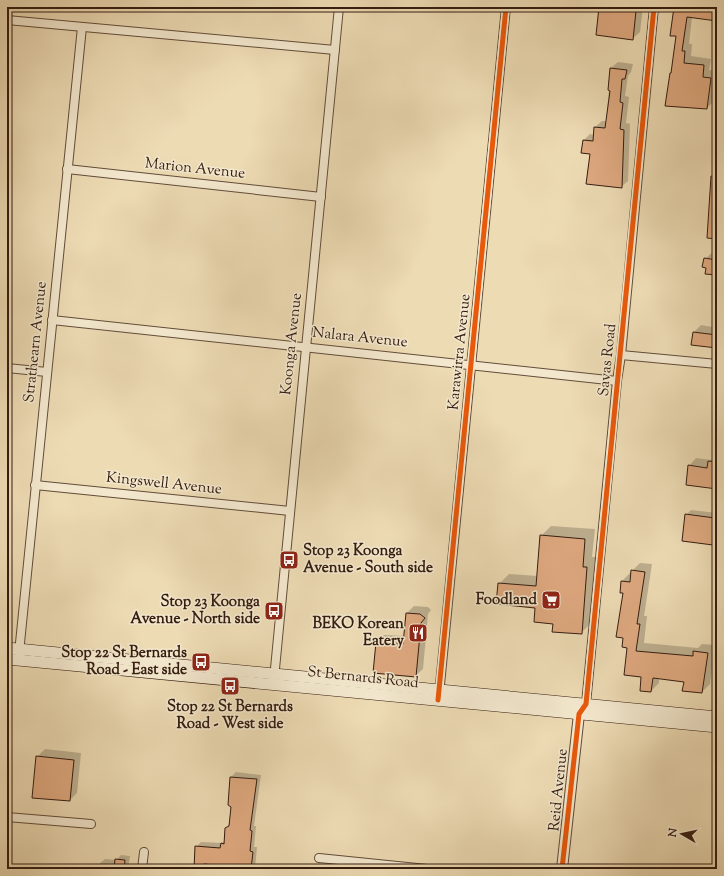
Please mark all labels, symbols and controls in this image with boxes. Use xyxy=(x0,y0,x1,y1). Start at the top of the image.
street label: Marion Avenue xyxy=(144,153,246,185)
street label: Strathearn Avenue xyxy=(19,280,53,404)
street label: Koonga Avenue xyxy=(276,292,308,396)
street label: Karawirra Avenue xyxy=(443,293,477,411)
street label: Savas Road xyxy=(594,322,622,398)
street label: Nalara Avenue xyxy=(311,323,409,353)
street label: Kingswell Avenue xyxy=(105,467,223,501)
place label: Stop 23 Koonga Avenue - South side xyxy=(303,541,433,579)
bus stop icon: Stop 23 Koonga Avenue - South side xyxy=(278,549,300,571)
supermarket icon: Foodland xyxy=(540,589,562,611)
place label: Foodland xyxy=(476,590,538,611)
place label: Stop 23 Koonga Avenue - North side xyxy=(130,592,260,630)
bus stop icon: Stop 23 Koonga Avenue - North side xyxy=(263,600,285,622)
place label: BEKO Korean Eatery xyxy=(312,614,405,652)
restaurant icon: BEKO Korean Eatery xyxy=(407,622,429,644)
place label: Stop 22 St Bernards Road - East side xyxy=(61,643,187,681)
bus stop icon: Stop 22 St Bernards Road - East side xyxy=(190,651,212,673)
street label: St Bernards Road xyxy=(306,662,420,694)
bus stop icon: Stop 22 St Bernards Road - West side xyxy=(219,675,241,697)
place label: Stop 22 St Bernards Road - West side xyxy=(167,697,293,735)
street label: Reid Avenue xyxy=(544,747,574,833)
north arrow xyxy=(662,814,702,854)
text: N xyxy=(664,827,682,839)

